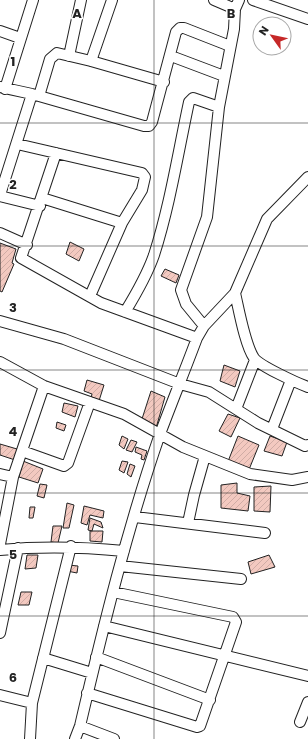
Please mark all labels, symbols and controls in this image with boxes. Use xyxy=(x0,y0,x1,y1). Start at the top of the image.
text: A xyxy=(72,4,82,23)
text: B xyxy=(227,4,236,23)
north arrow xyxy=(252,16,292,56)
text: N xyxy=(255,23,273,38)
text: 1 xyxy=(11,52,15,71)
text: 2 xyxy=(9,175,17,194)
text: 3 xyxy=(9,298,17,317)
text: 4 xyxy=(9,422,18,441)
text: 5 xyxy=(9,545,17,564)
text: 6 xyxy=(9,668,17,687)

